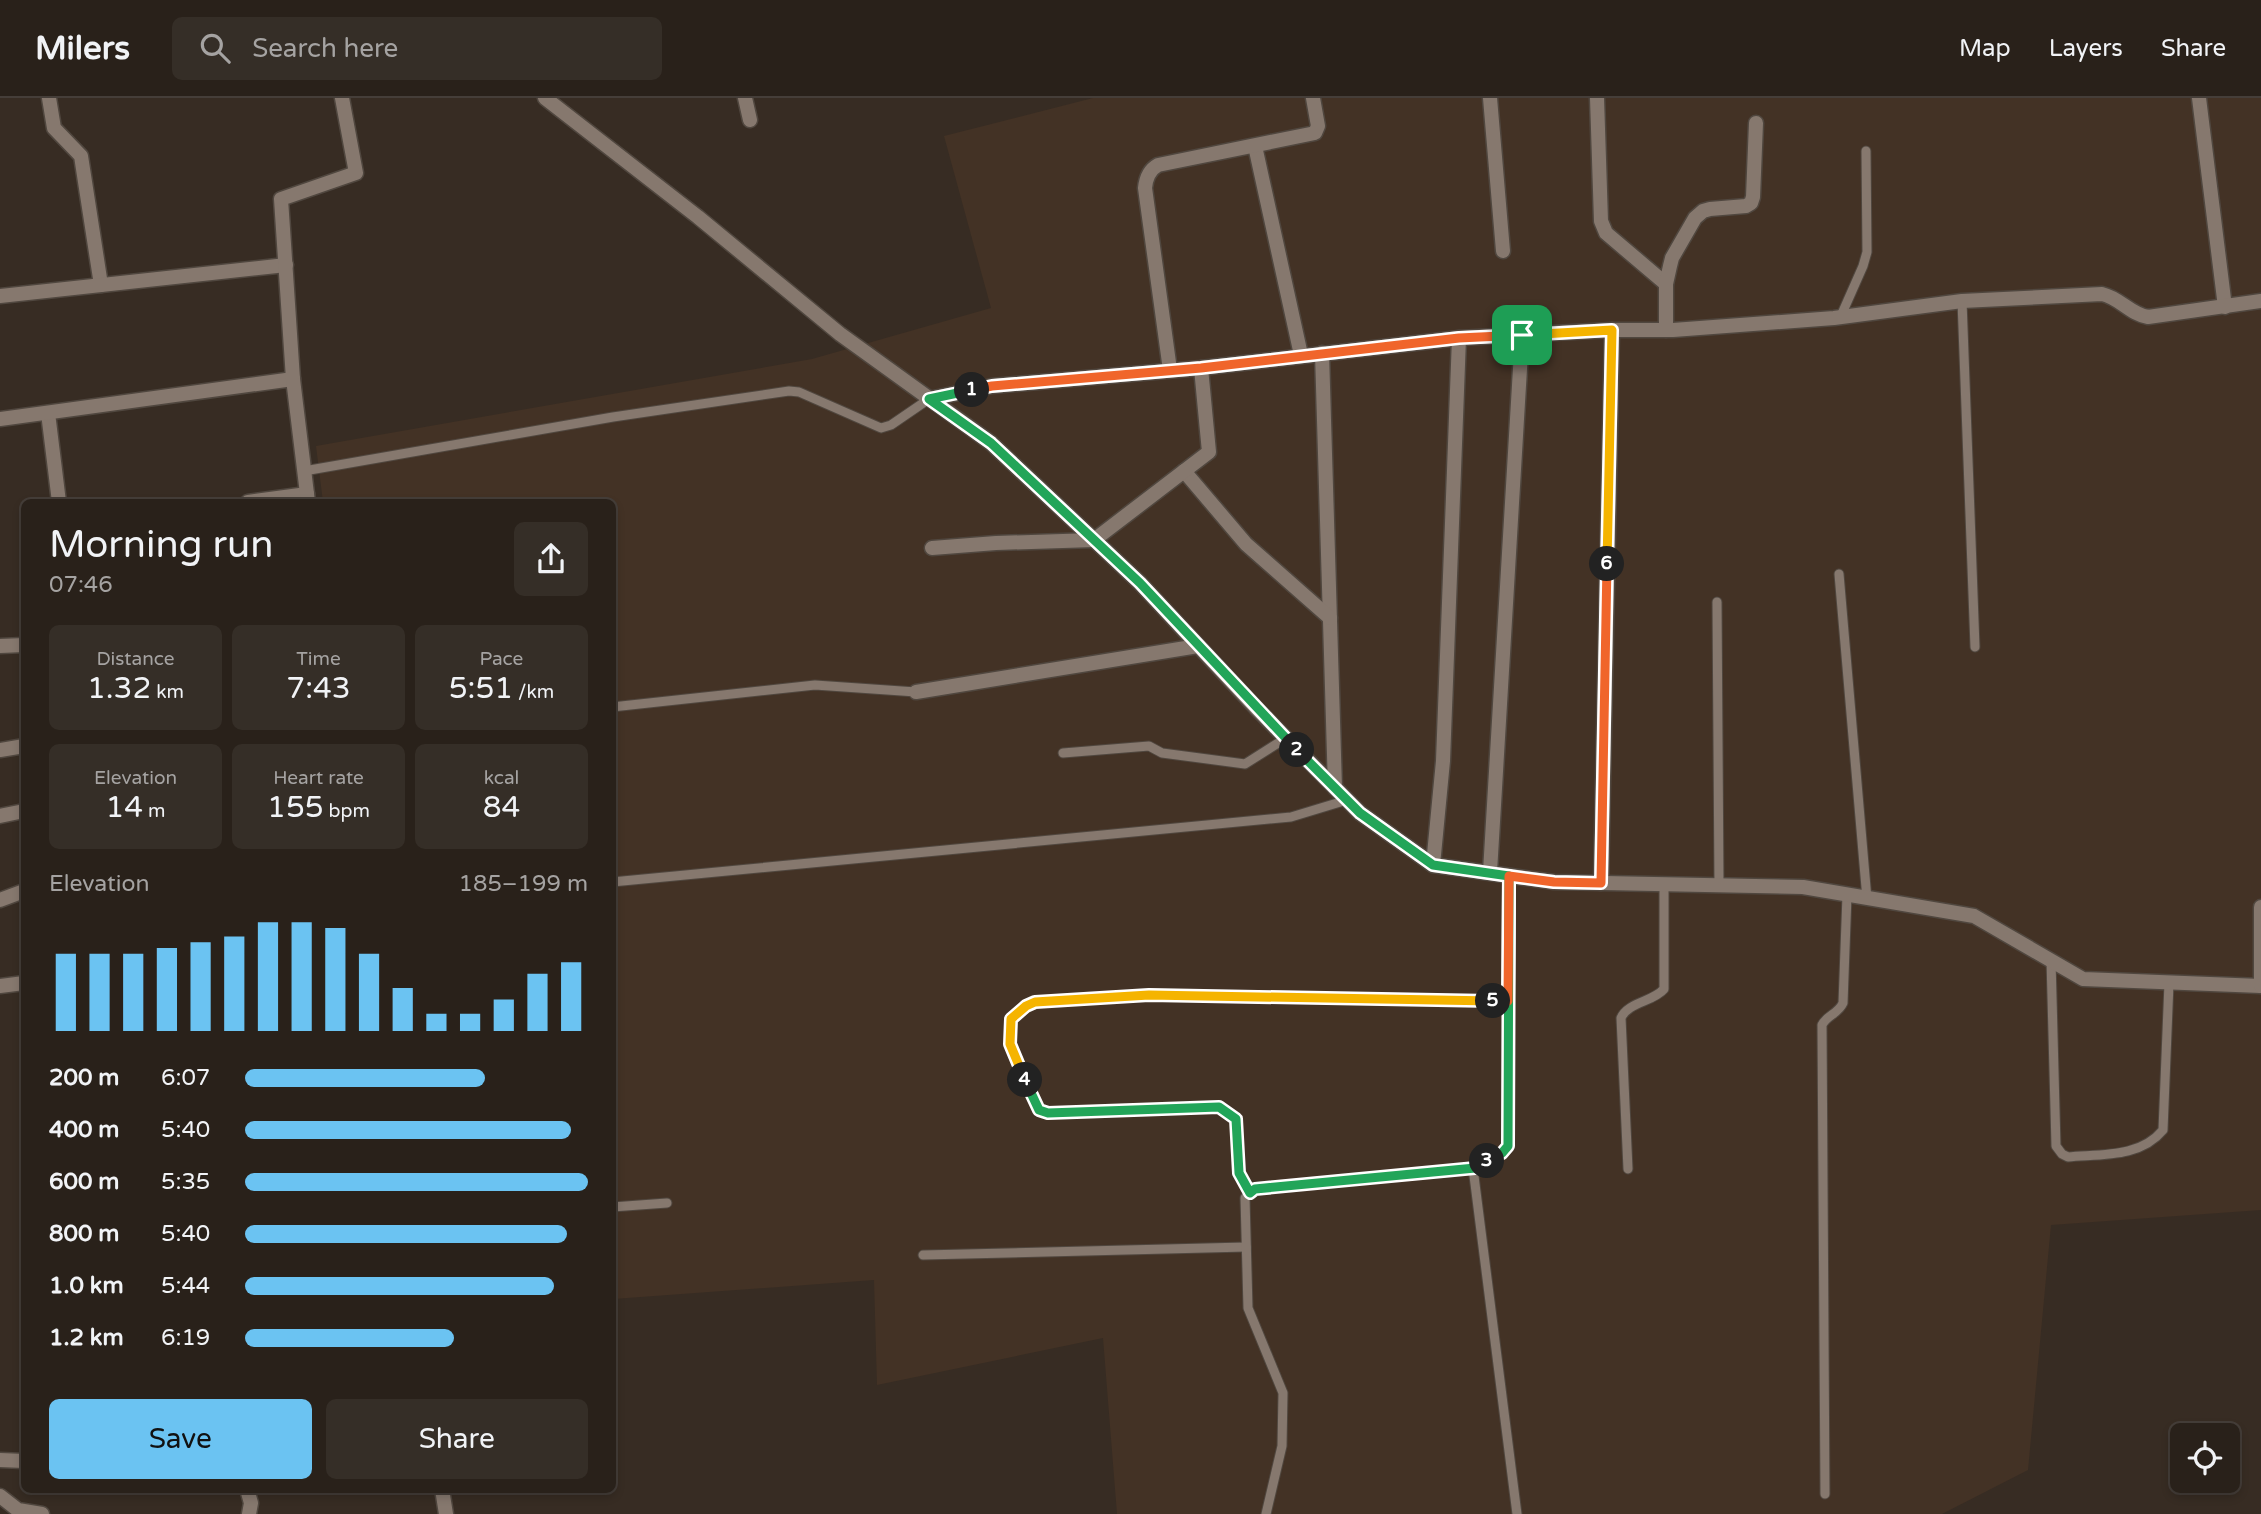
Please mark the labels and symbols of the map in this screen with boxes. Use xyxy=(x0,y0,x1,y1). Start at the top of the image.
pin xyxy=(1492,305,1552,365)
pin: 1 xyxy=(954,372,990,408)
pin: 6 xyxy=(1590,546,1624,582)
pin: 2 xyxy=(1280,732,1314,768)
pin: 5 xyxy=(1476,984,1510,1018)
pin: 4 xyxy=(1007,1062,1042,1098)
pin: 3 xyxy=(1470,1144,1504,1178)

